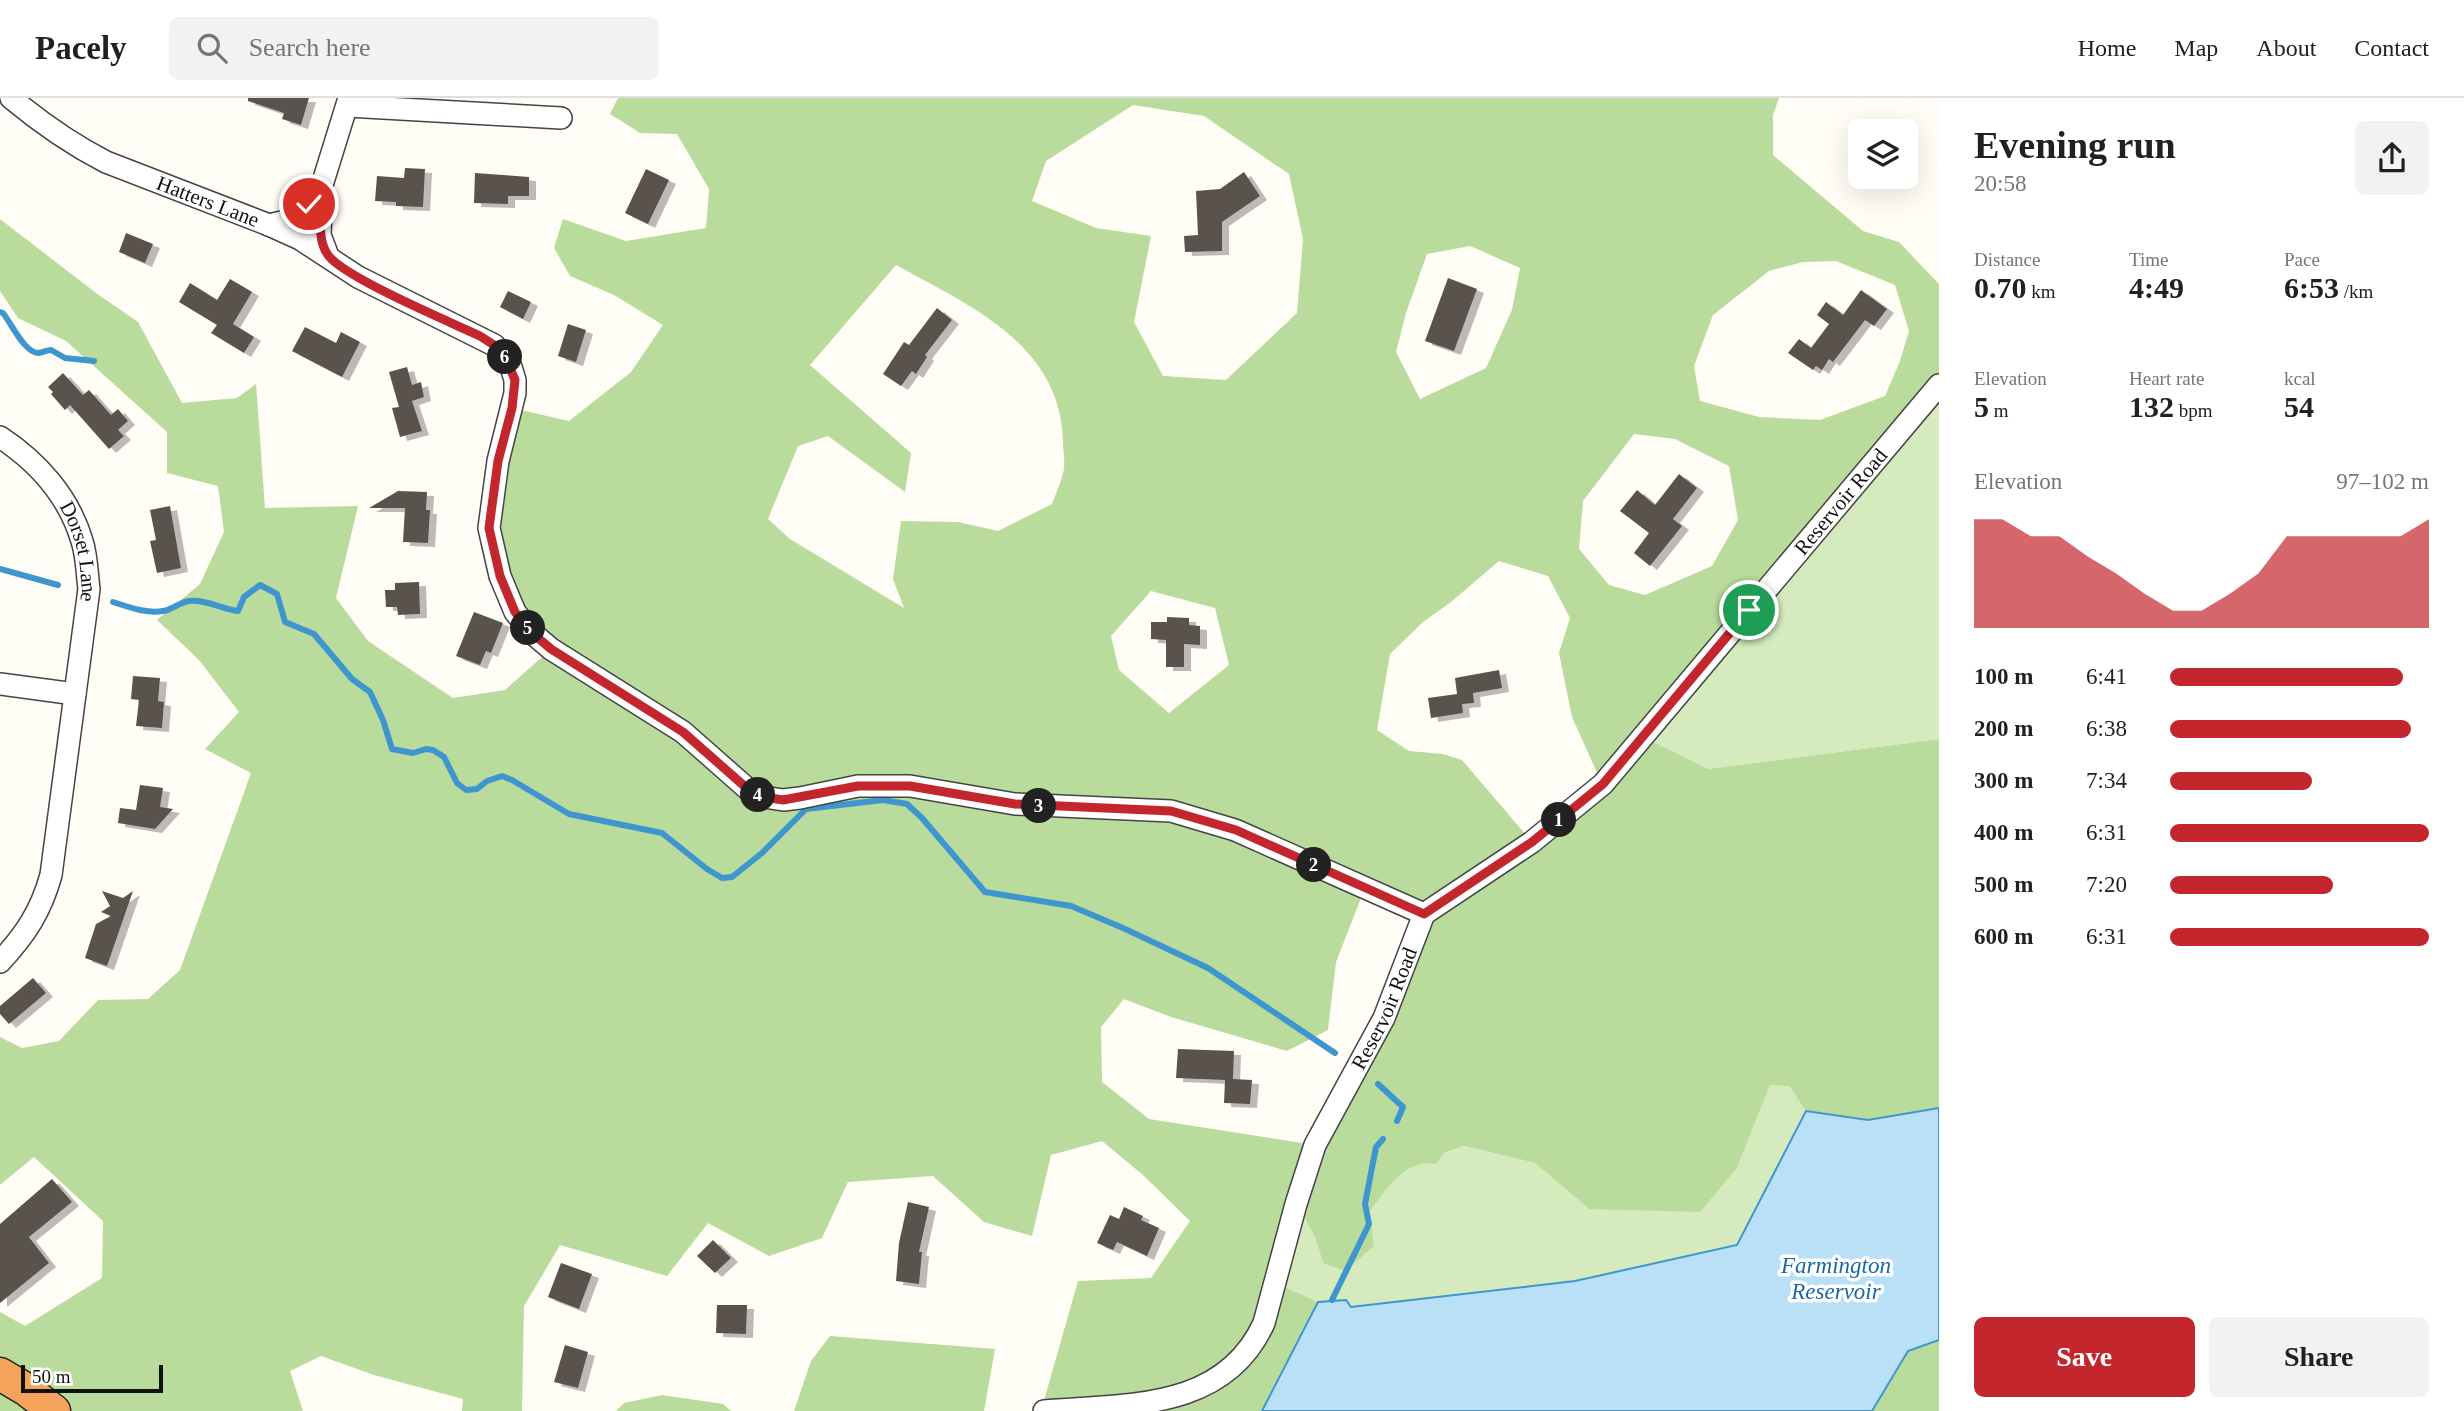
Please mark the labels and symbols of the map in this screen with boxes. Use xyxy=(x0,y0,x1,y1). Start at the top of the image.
street label: Hatters Lane xyxy=(153,171,263,232)
pin xyxy=(279,174,339,234)
pin: 6 xyxy=(488,340,522,374)
street label: Reservoir Road xyxy=(1789,443,1892,560)
street label: Dorset Lane xyxy=(55,497,101,603)
pin xyxy=(1719,580,1779,640)
pin: 5 xyxy=(510,610,546,646)
pin: 4 xyxy=(740,778,776,812)
pin: 3 xyxy=(1021,788,1056,824)
pin: 1 xyxy=(1542,802,1576,838)
pin: 2 xyxy=(1296,848,1332,882)
street label: Reservoir Road xyxy=(1346,944,1422,1074)
water label: Farmington Reservoir xyxy=(1780,1253,1891,1304)
scale bar xyxy=(21,1362,163,1394)

